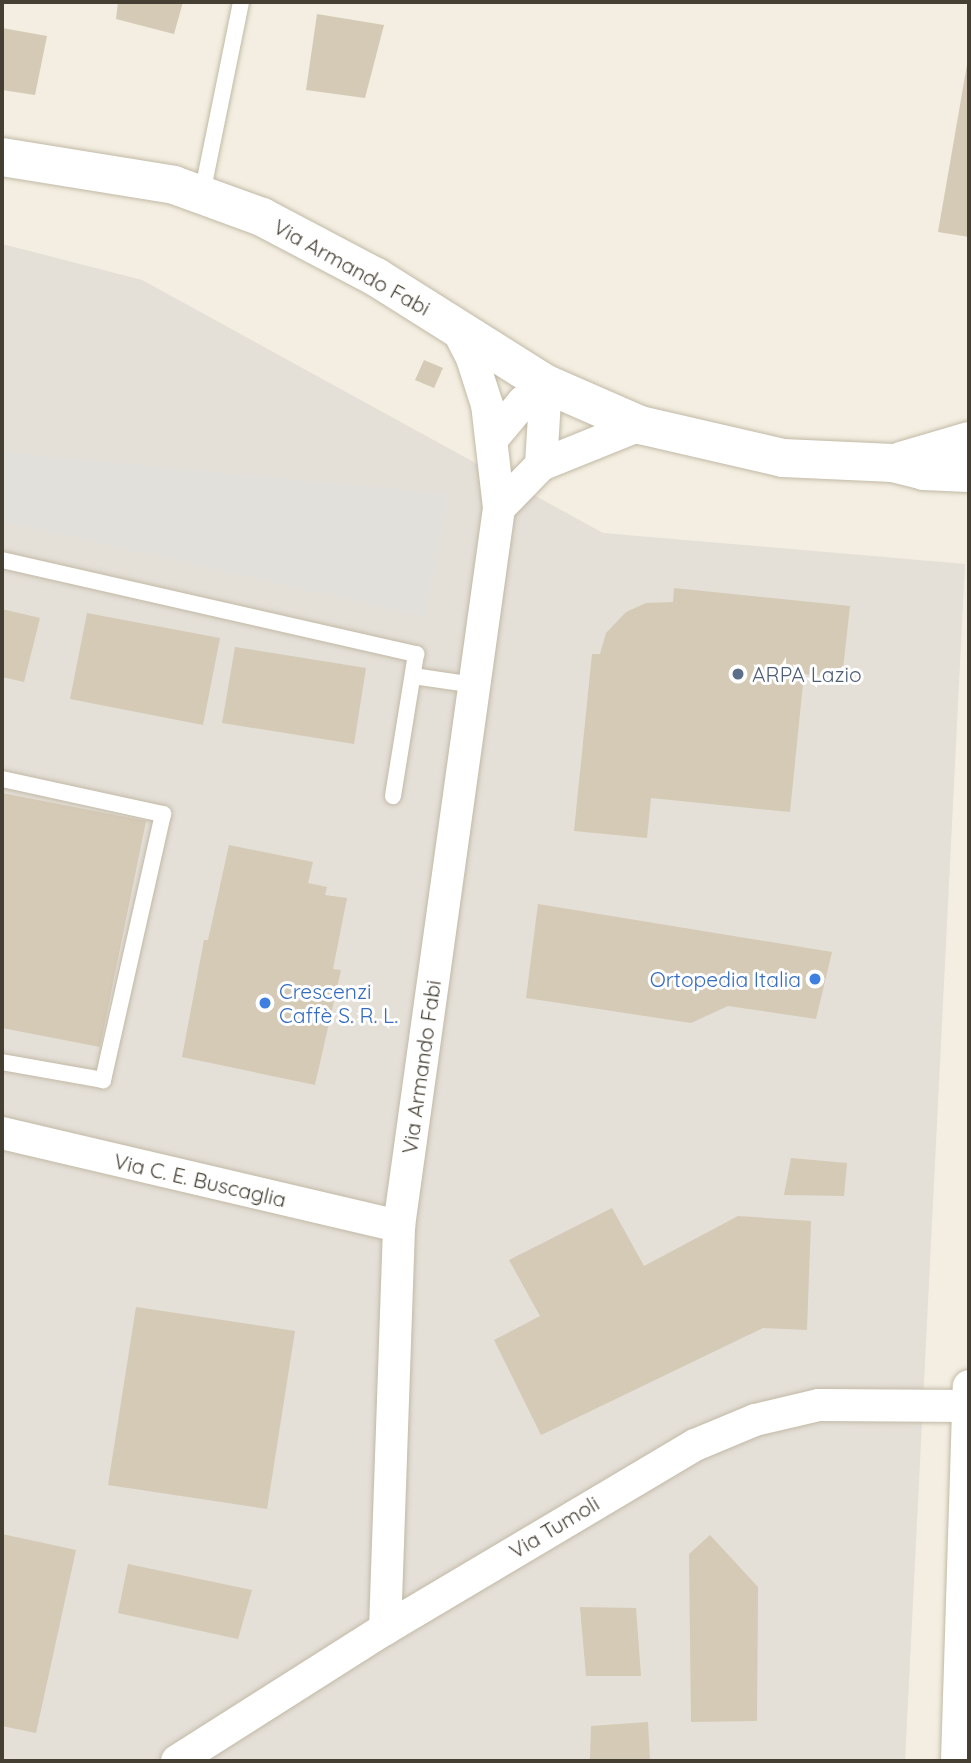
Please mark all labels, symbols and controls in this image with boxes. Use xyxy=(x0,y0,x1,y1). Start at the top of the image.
street label: Via Armando Fabi xyxy=(269,214,435,320)
place label: ARPA Lazio xyxy=(752,661,862,687)
marker: ARPA Lazio xyxy=(730,666,746,682)
place label: Ortopedia Italia xyxy=(650,966,801,992)
marker: Ortopedia Italia xyxy=(807,971,823,987)
place label: Crescenzi Caffè S. R. L. xyxy=(279,978,398,1028)
street label: Via Armando Fabi xyxy=(396,979,446,1155)
marker: Crescenzi Caffè S. R. L. xyxy=(257,995,273,1011)
street label: Via C. E. Buscaglia xyxy=(111,1148,289,1212)
street label: Via Tumoli xyxy=(505,1490,603,1564)

